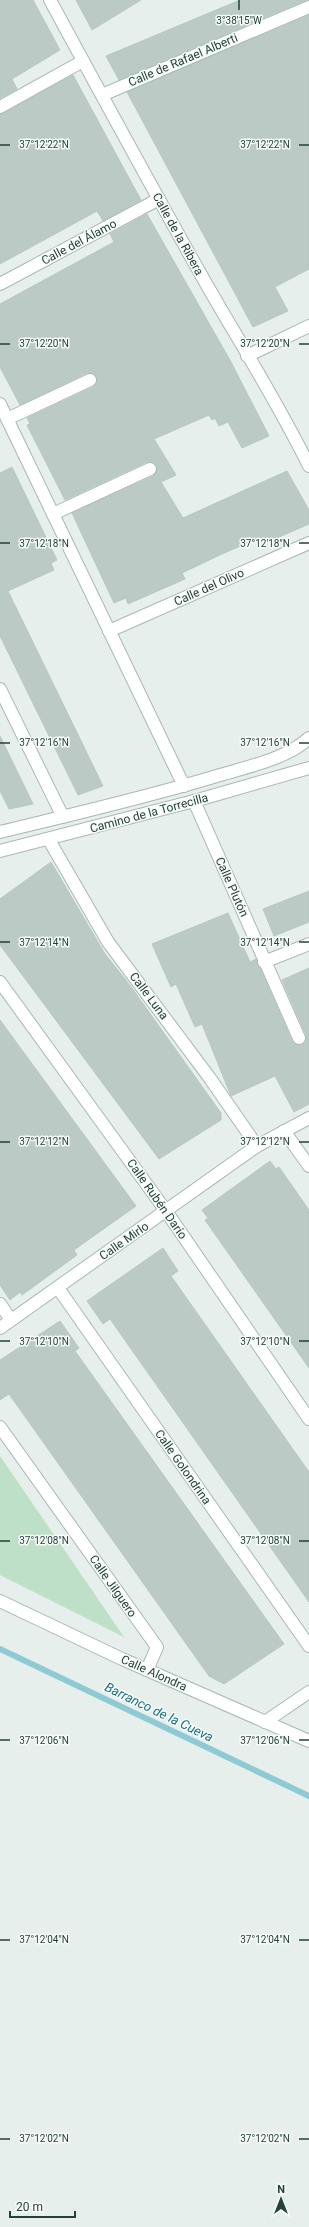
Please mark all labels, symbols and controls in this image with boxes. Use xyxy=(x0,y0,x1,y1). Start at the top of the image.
text: 3°38'15"W xyxy=(216,15,262,26)
street label: Calle de Rafael Alberti xyxy=(126,31,240,89)
text: 37°12'22"N xyxy=(19,139,69,150)
text: 37°12'22"N xyxy=(240,139,290,150)
street label: Calle de la Ribera xyxy=(150,190,206,278)
street label: Calle del Álamo xyxy=(39,215,119,268)
text: 37°12'20"N xyxy=(19,338,69,349)
text: 37°12'20"N xyxy=(240,338,290,349)
text: 37°12'18"N xyxy=(19,538,69,549)
text: 37°12'18"N xyxy=(240,538,290,549)
street label: Calle del Olivo xyxy=(172,565,246,609)
text: 37°12'16"N xyxy=(19,737,69,748)
text: 37°12'16"N xyxy=(240,737,290,748)
street label: Camino de la Torrecilla xyxy=(88,790,210,836)
street label: Calle Plutón xyxy=(213,855,251,919)
text: 37°12'14"N xyxy=(19,937,69,948)
text: 37°12'14"N xyxy=(240,937,290,948)
street label: Calle Luna xyxy=(127,970,171,1022)
text: 37°12'12"N xyxy=(19,1136,69,1147)
text: 37°12'12"N xyxy=(240,1136,290,1147)
street label: Calle Rubén Darío xyxy=(124,1156,190,1242)
street label: Calle Mirlo xyxy=(97,1219,151,1263)
text: 37°12'10"N xyxy=(19,1336,69,1347)
text: 37°12'10"N xyxy=(240,1336,290,1347)
street label: Calle Golondrina xyxy=(152,1427,214,1507)
text: 37°12'08"N xyxy=(19,1535,69,1546)
text: 37°12'08"N xyxy=(240,1535,290,1546)
street label: Calle Jilguero xyxy=(86,1552,140,1620)
street label: Calle Alondra xyxy=(119,1652,189,1694)
water label: Barranco de la Cueva xyxy=(102,1679,216,1745)
text: 37°12'06"N xyxy=(19,1735,69,1746)
text: 37°12'06"N xyxy=(240,1735,290,1746)
text: 37°12'04"N xyxy=(19,1934,69,1945)
text: 37°12'04"N xyxy=(240,1934,290,1945)
text: 37°12'02"N xyxy=(19,2133,69,2144)
text: 37°12'02"N xyxy=(240,2133,290,2144)
north arrow xyxy=(261,2179,301,2219)
text: N xyxy=(277,2183,285,2196)
scale bar xyxy=(10,2193,75,2219)
text: 20 m xyxy=(16,2200,43,2214)

